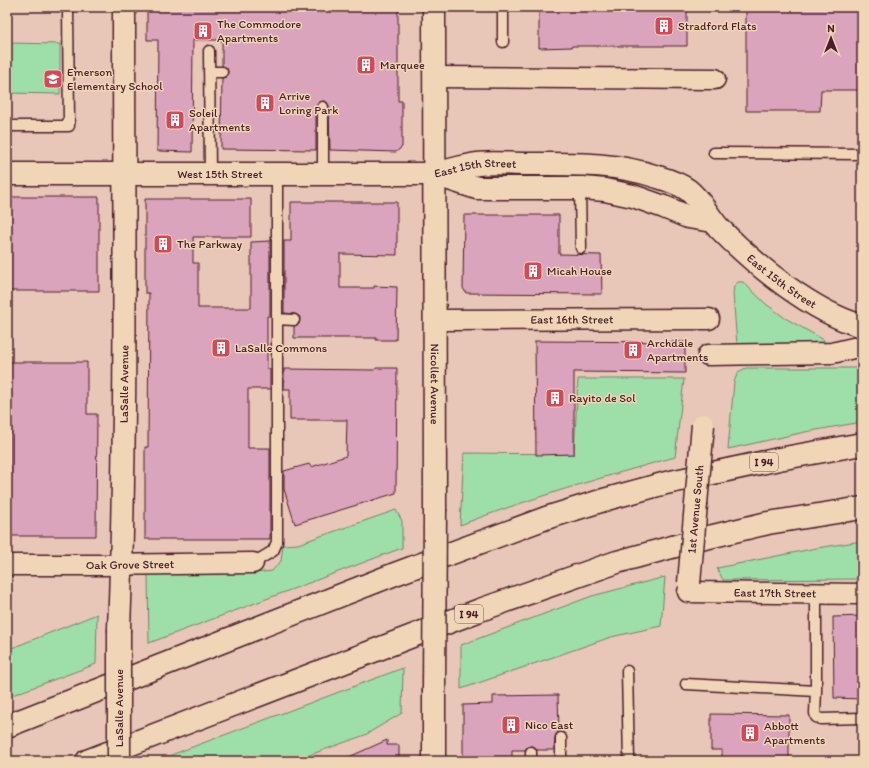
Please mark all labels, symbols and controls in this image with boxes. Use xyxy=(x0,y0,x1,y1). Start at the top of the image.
building icon: Stradford Flats xyxy=(653,15,675,37)
place label: The Commodore Apartments xyxy=(217,17,302,45)
north arrow xyxy=(811,18,851,58)
place label: Stradford Flats xyxy=(678,19,757,33)
building icon: The Commodore Apartments xyxy=(192,20,214,42)
text: N xyxy=(827,22,835,35)
building icon: Marquee xyxy=(355,54,377,76)
place label: Marquee xyxy=(380,58,425,72)
place label: Emerson Elementary School xyxy=(67,65,163,93)
school or university icon: Emerson Elementary School xyxy=(42,68,64,90)
place label: Arrive Loring Park xyxy=(279,89,338,117)
building icon: Arrive Loring Park xyxy=(254,92,276,114)
place label: Soleil Apartments xyxy=(189,106,250,134)
building icon: Soleil Apartments xyxy=(164,109,186,131)
street label: East 15th Street xyxy=(433,156,517,181)
street label: West 15th Street xyxy=(177,167,263,181)
building icon: The Parkway xyxy=(152,233,174,255)
place label: The Parkway xyxy=(177,237,242,251)
street label: East 15th Street xyxy=(744,251,820,312)
building icon: Micah House xyxy=(522,260,544,282)
place label: Micah House xyxy=(547,264,612,278)
street label: East 16th Street xyxy=(530,312,614,327)
place label: Archdale Apartments xyxy=(647,336,708,364)
building icon: LaSalle Commons xyxy=(210,337,232,359)
building icon: Archdale Apartments xyxy=(622,339,644,361)
place label: LaSalle Commons xyxy=(235,341,327,355)
street label: Nicollet Avenue xyxy=(428,344,442,425)
street label: LaSalle Avenue xyxy=(117,345,131,423)
building icon: Rayito de Sol xyxy=(544,387,566,409)
place label: Rayito de Sol xyxy=(569,391,636,405)
road number: I 94 xyxy=(750,453,778,471)
street label: 1st Avenue South xyxy=(685,464,706,554)
street label: Oak Grove Street xyxy=(86,557,175,572)
street label: East 17th Street xyxy=(734,586,817,600)
road number: I 94 xyxy=(455,605,483,623)
street label: LaSalle Avenue xyxy=(112,669,126,747)
building icon: Nico East xyxy=(500,714,522,736)
place label: Nico East xyxy=(525,718,574,732)
place label: Abbott Apartments xyxy=(764,719,825,747)
building icon: Abbott Apartments xyxy=(739,722,761,744)

